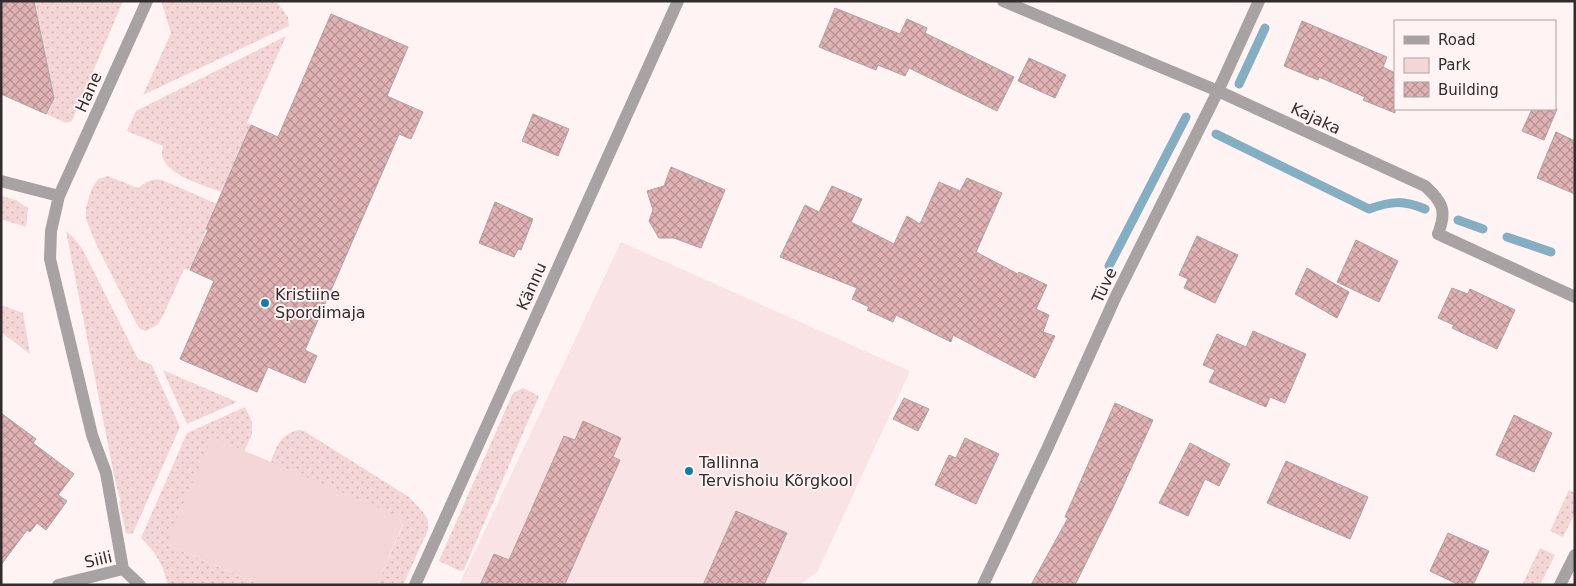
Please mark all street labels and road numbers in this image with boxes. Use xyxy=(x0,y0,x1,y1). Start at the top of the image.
street label: Hane xyxy=(71,69,106,115)
street label: Kajaka xyxy=(1288,99,1344,138)
street label: Kännu xyxy=(513,259,550,313)
street label: Tüve xyxy=(1088,264,1121,307)
street label: Siili xyxy=(82,547,114,572)

